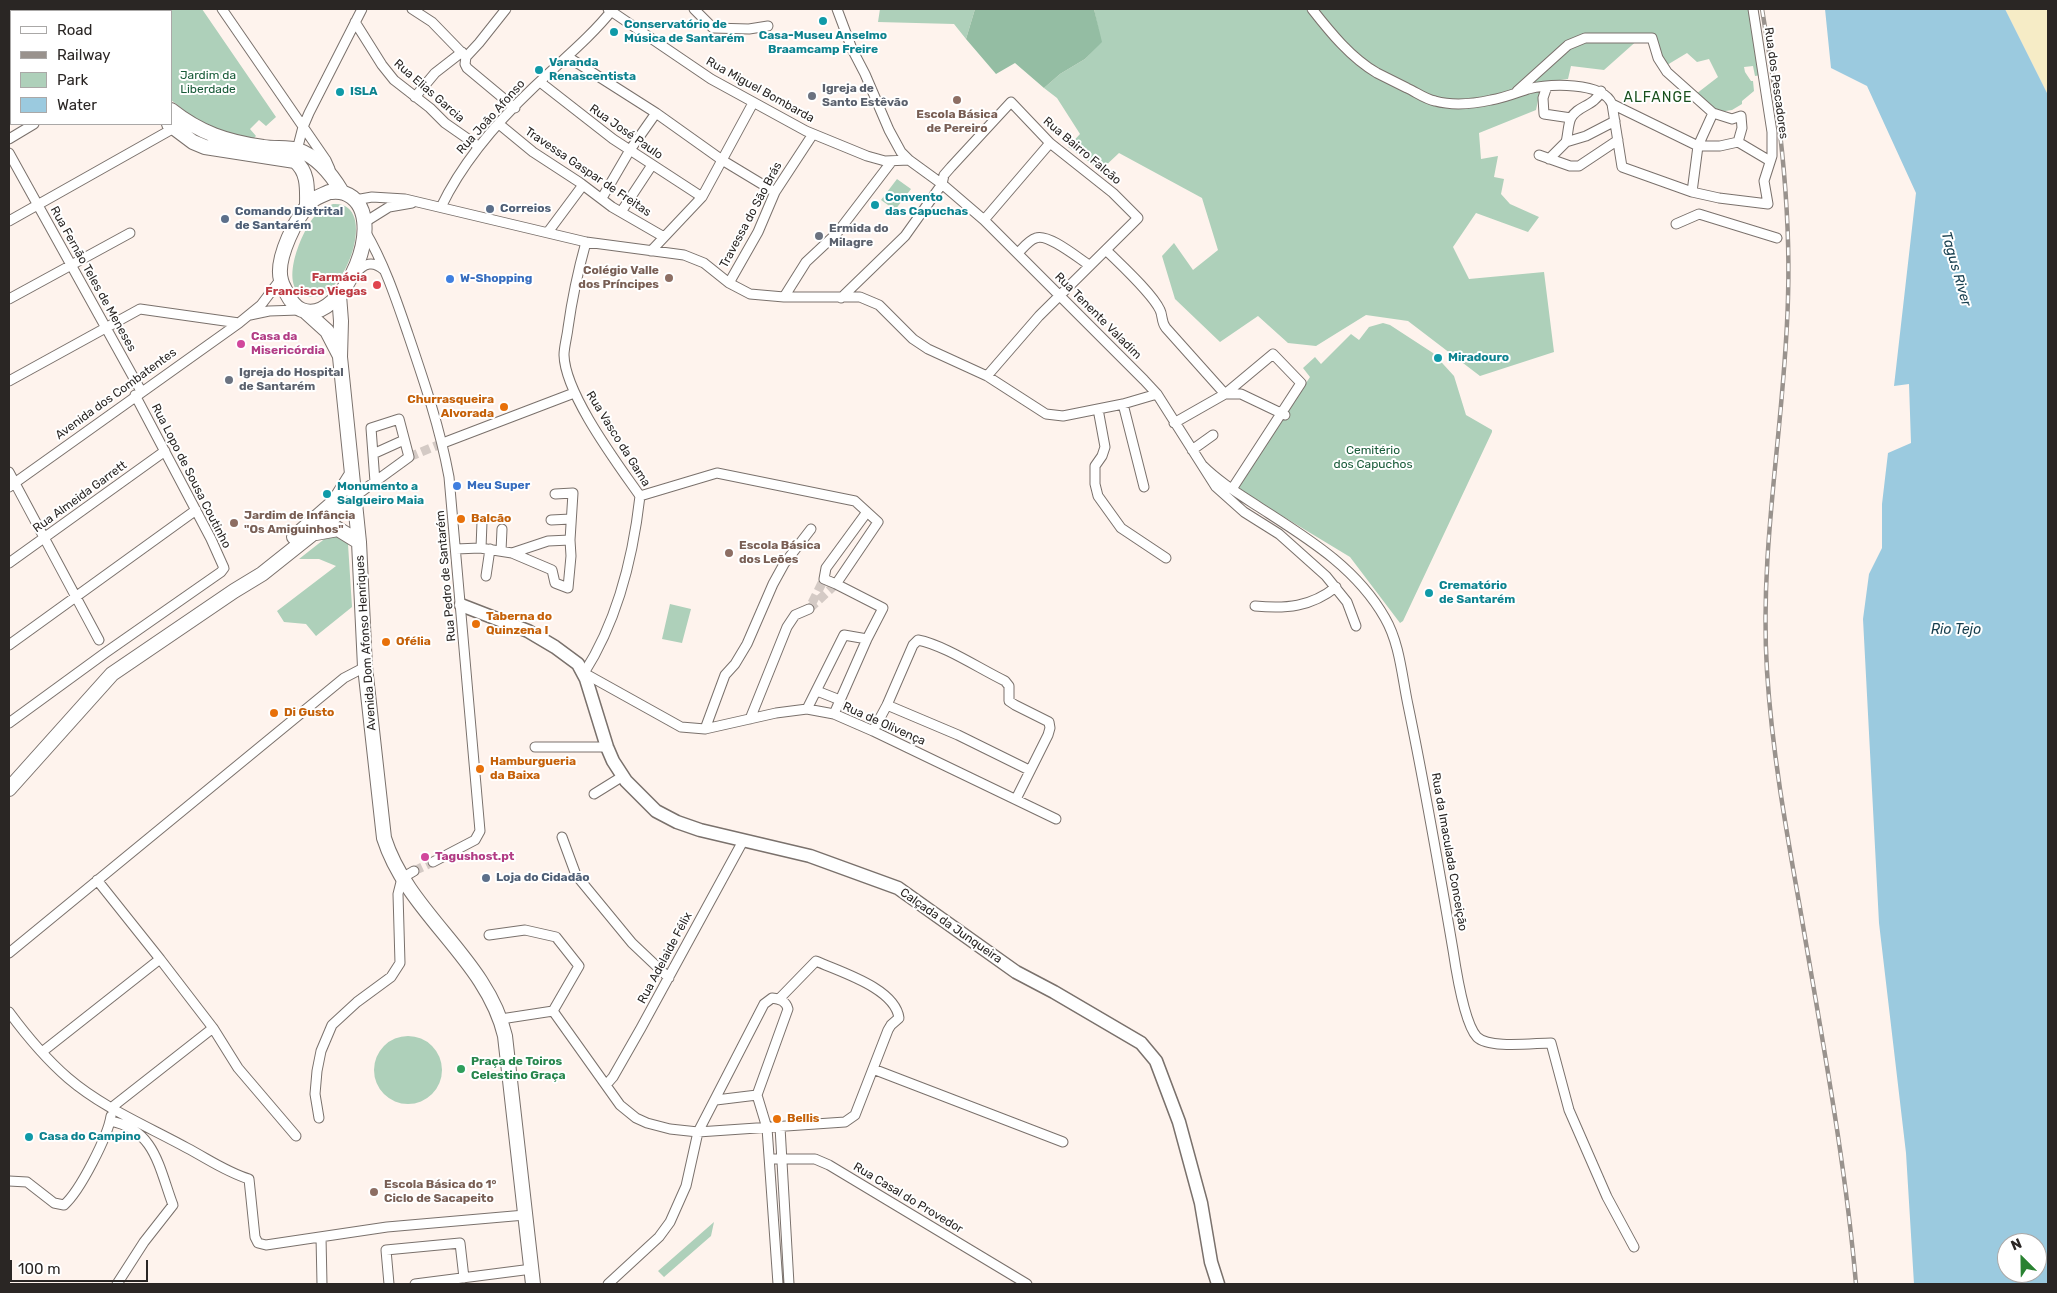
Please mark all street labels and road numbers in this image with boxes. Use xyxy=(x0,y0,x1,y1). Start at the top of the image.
street label: Rua dos Pescadores xyxy=(1761,26,1791,140)
street label: Rua Miguel Bombarda xyxy=(703,54,817,126)
street label: Rua Elias Garcia xyxy=(391,56,467,126)
street label: Rua João Afonso xyxy=(454,77,528,157)
street label: Rua José Paulo xyxy=(587,101,665,163)
street label: Rua Bairro Falcão xyxy=(1040,114,1124,188)
street label: Travessa Gaspar de Freitas xyxy=(522,124,654,220)
street label: Travessa do São Brás xyxy=(717,160,785,270)
street label: Rua Fernão Teles de Meneses xyxy=(47,204,139,354)
street label: Rua Tenente Valadim xyxy=(1052,270,1144,362)
street label: Avenida dos Combatentes xyxy=(53,345,179,443)
street label: Rua Vasco da Gama xyxy=(583,389,653,489)
street label: Rua Lopo de Sousa Coutinho xyxy=(148,401,234,551)
street label: Rua Almeida Garrett xyxy=(30,458,130,536)
street label: Rua Pedro de Santarém xyxy=(433,510,459,642)
street label: Avenida Dom Afonso Henriques xyxy=(353,555,379,731)
street label: Rua de Olivença xyxy=(840,699,928,749)
street label: Rua da Imaculada Conceição xyxy=(1428,772,1470,932)
street label: Calçada da Junqueira xyxy=(897,885,1005,967)
street label: Rua Adelaide Félix xyxy=(635,910,695,1006)
street label: Rua Casal do Provedor xyxy=(851,1160,965,1236)

